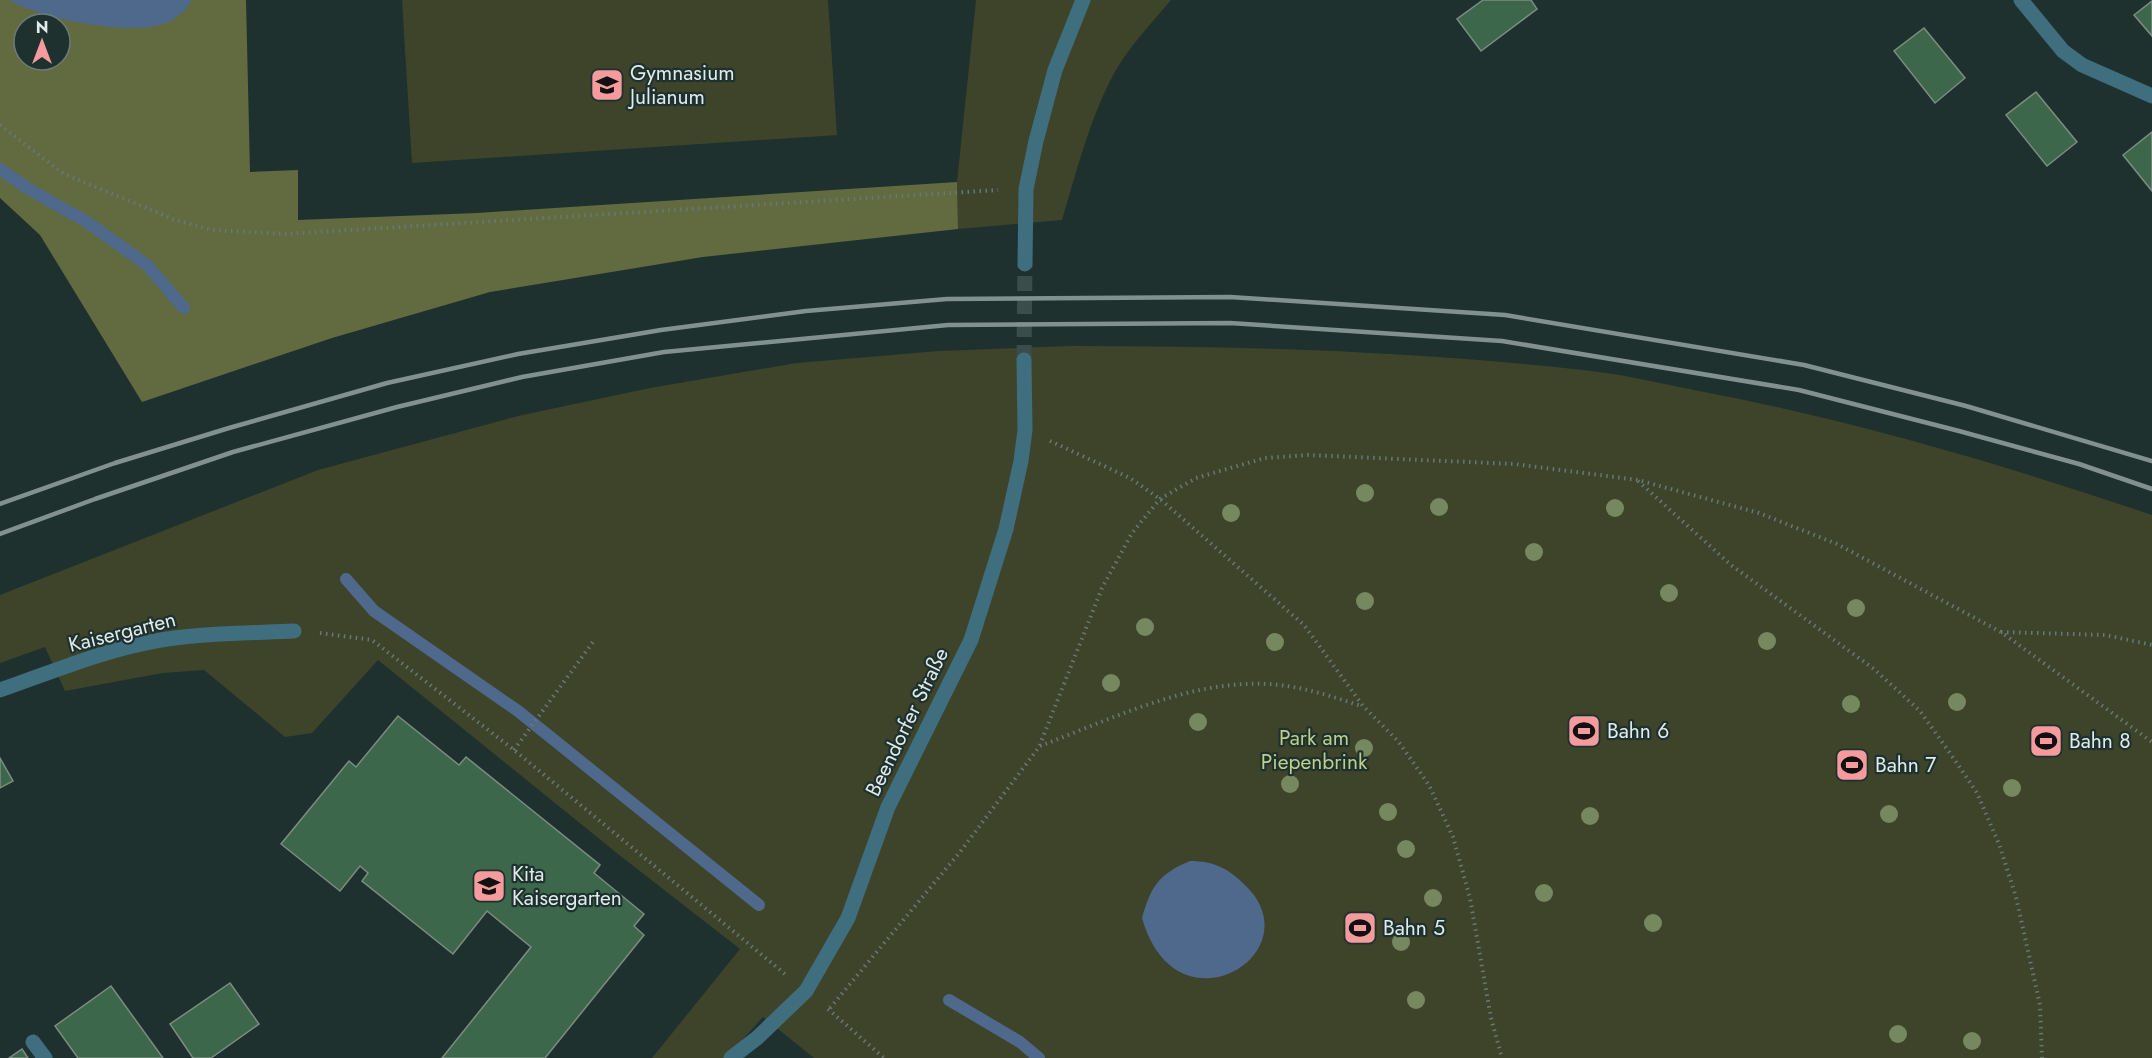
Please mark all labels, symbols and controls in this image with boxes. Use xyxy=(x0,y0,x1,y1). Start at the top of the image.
north arrow xyxy=(12,12,72,72)
text: N xyxy=(36,16,48,39)
place label: Gymnasium Julianum xyxy=(627,58,735,112)
school or university icon: Gymnasium Julianum xyxy=(589,67,625,103)
street label: Kaisergarten xyxy=(65,604,179,660)
street label: Beendorfer Straße xyxy=(858,643,956,801)
sports icon: Bahn 6 xyxy=(1566,713,1602,749)
place label: Bahn 6 xyxy=(1607,716,1669,746)
park label: Park am Piepenbrink xyxy=(1261,723,1368,777)
sports icon: Bahn 8 xyxy=(2028,723,2064,759)
place label: Bahn 8 xyxy=(2069,726,2131,756)
sports icon: Bahn 7 xyxy=(1834,747,1870,783)
place label: Bahn 7 xyxy=(1875,750,1936,780)
place label: Kita Kaisergarten xyxy=(512,859,622,913)
school or university icon: Kita Kaisergarten xyxy=(471,868,507,904)
sports icon: Bahn 5 xyxy=(1342,910,1378,946)
place label: Bahn 5 xyxy=(1383,913,1445,943)

